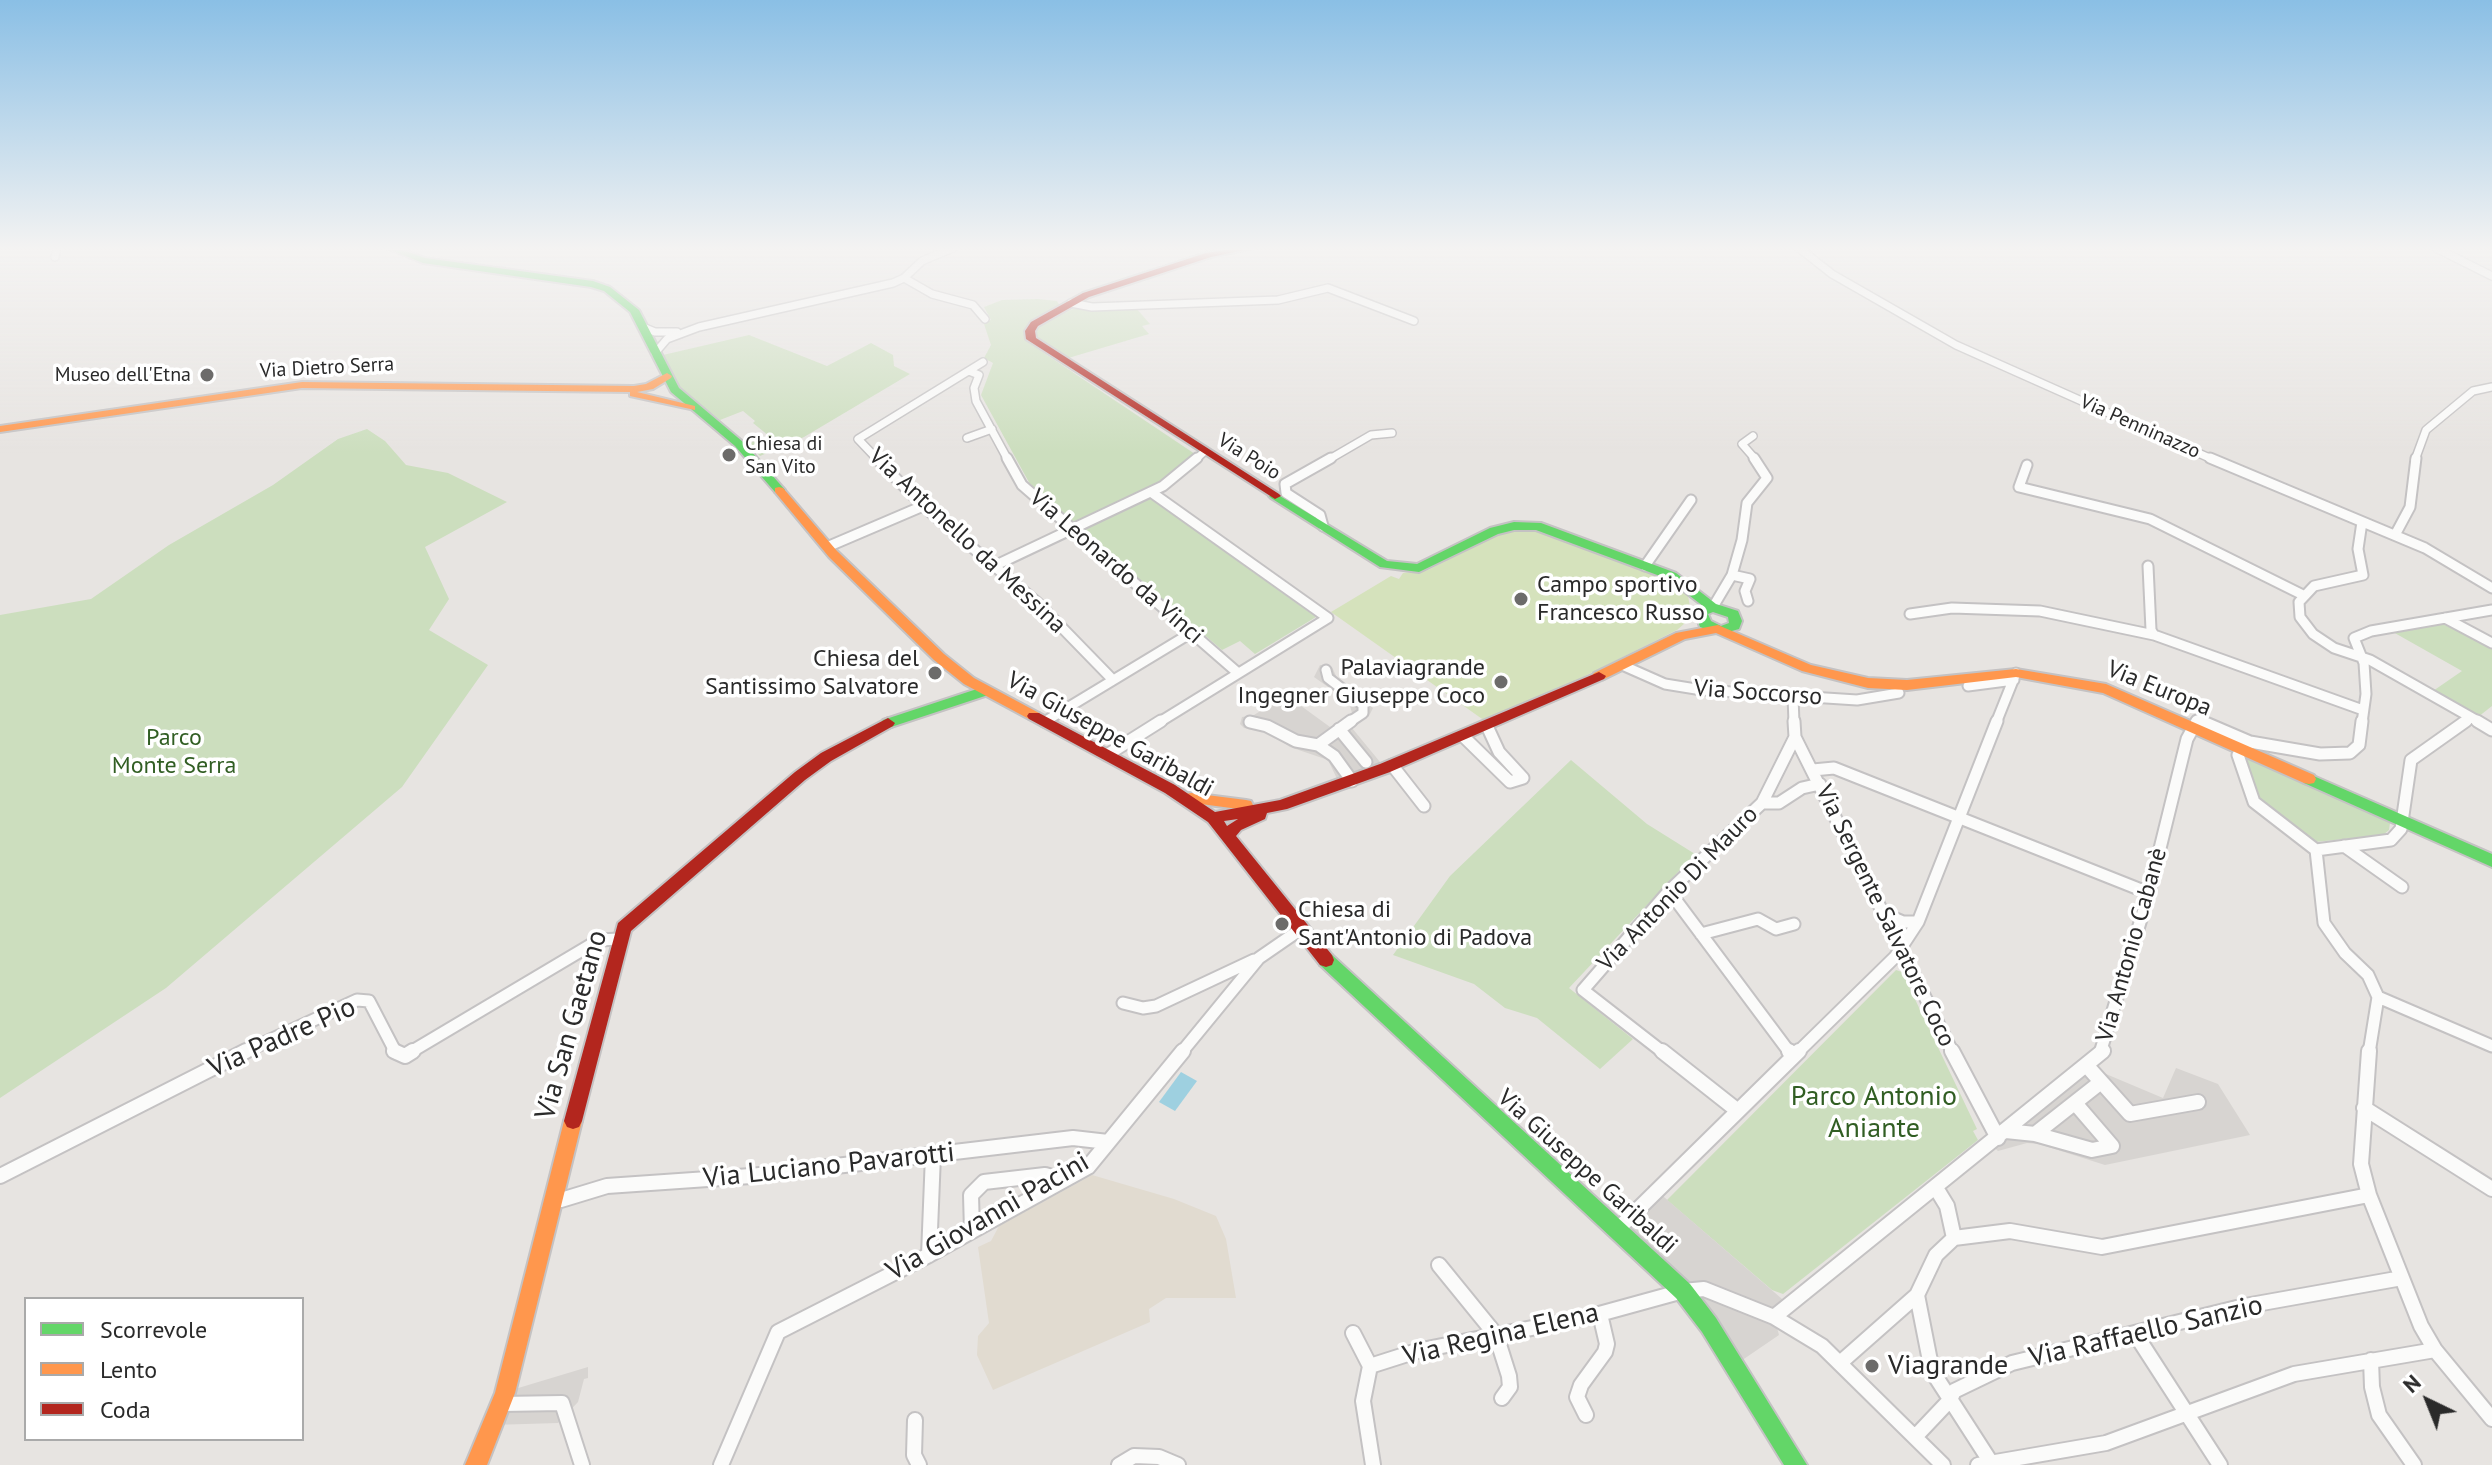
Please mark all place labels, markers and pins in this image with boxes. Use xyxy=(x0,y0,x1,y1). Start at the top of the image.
place label: Museo dell'Etna xyxy=(55,363,191,387)
marker: Museo dell'Etna xyxy=(198,366,216,384)
place label: Chiesa di San Vito xyxy=(745,432,823,479)
marker: Chiesa di San Vito xyxy=(720,446,738,464)
place label: Campo sportivo Francesco Russo xyxy=(1537,571,1705,627)
marker: Campo sportivo Francesco Russo xyxy=(1512,590,1530,608)
place label: Chiesa del Santissimo Salvatore xyxy=(705,645,919,701)
place label: Palaviagrande Ingegner Giuseppe Coco xyxy=(1238,654,1485,710)
marker: Chiesa del Santissimo Salvatore xyxy=(926,664,944,682)
marker: Palaviagrande Ingegner Giuseppe Coco xyxy=(1492,673,1510,691)
place label: Chiesa di Sant'Antonio di Padova xyxy=(1298,896,1532,952)
marker: Chiesa di Sant'Antonio di Padova xyxy=(1273,915,1291,933)
place label: Viagrande xyxy=(1888,1349,2008,1383)
marker: Viagrande xyxy=(1863,1357,1881,1375)

